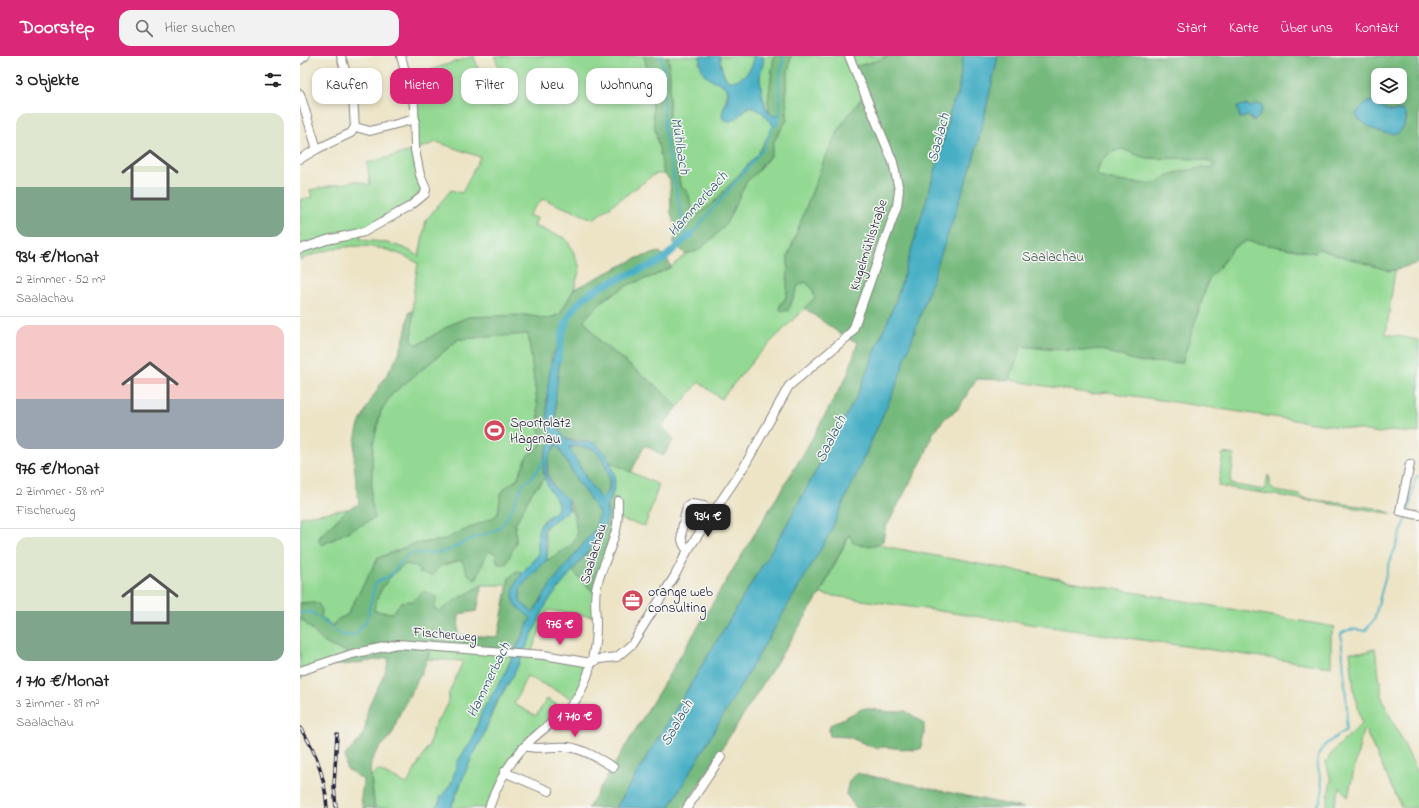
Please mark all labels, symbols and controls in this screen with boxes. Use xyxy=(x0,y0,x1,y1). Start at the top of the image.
search box xyxy=(119,10,399,46)
text: Doorstep xyxy=(20,15,95,42)
icon: search xyxy=(133,17,155,39)
text: Hier suchen xyxy=(165,17,235,39)
text: Start xyxy=(1177,18,1207,39)
text: Karte xyxy=(1229,18,1259,39)
text: Über uns xyxy=(1281,18,1333,39)
text: Kontakt xyxy=(1355,18,1399,39)
text: 3 Objekte xyxy=(16,68,79,93)
chip: Kaufen xyxy=(312,68,382,104)
chip: Mieten xyxy=(390,68,453,104)
chip: Filter xyxy=(461,68,518,104)
chip: Neu xyxy=(526,68,578,104)
chip: Wohnung xyxy=(586,68,667,104)
map controls xyxy=(1371,68,1407,104)
button: layers xyxy=(1371,68,1407,104)
icon: filters xyxy=(262,69,284,91)
water label: Saalach xyxy=(922,110,956,165)
water label: Mühlbach xyxy=(665,116,695,177)
icon: home xyxy=(114,139,186,211)
water label: Hammerbach xyxy=(663,166,734,242)
street label: Kugelmühlstraße xyxy=(844,196,895,294)
text: 934 €/Monat xyxy=(16,245,99,270)
park label: Saalachau xyxy=(1022,247,1084,268)
text: 2 Zimmer · 52 m² xyxy=(16,270,106,289)
text: Saalachau xyxy=(16,289,74,308)
icon: home xyxy=(114,351,186,423)
water label: Saalach xyxy=(810,411,853,466)
place label: Sportplatz Hagenau xyxy=(510,413,571,451)
sports icon: Sportplatz Hagenau xyxy=(481,418,507,444)
text: 976 €/Monat xyxy=(16,457,99,482)
text: 2 Zimmer · 58 m² xyxy=(16,482,104,501)
text: Fischerweg xyxy=(16,501,75,520)
pin: 934 € xyxy=(680,504,736,538)
text: 934 € xyxy=(695,507,721,526)
street label: Saalachau xyxy=(575,521,613,587)
icon: home xyxy=(114,563,186,635)
place label: orange web consulting xyxy=(648,582,714,620)
office icon: orange web consulting xyxy=(620,587,646,613)
pin: 976 € xyxy=(532,612,588,646)
text: 976 € xyxy=(546,615,574,634)
street label: Fischerweg xyxy=(411,622,478,649)
water label: Hammerbach xyxy=(461,638,517,721)
text: 1 710 €/Monat xyxy=(16,669,109,694)
text: 3 Zimmer · 89 m² xyxy=(16,694,100,713)
water label: Saalach xyxy=(655,695,700,750)
pin: 1 710 € xyxy=(538,704,612,738)
text: 1 710 € xyxy=(558,707,592,726)
text: Saalachau xyxy=(16,713,74,732)

